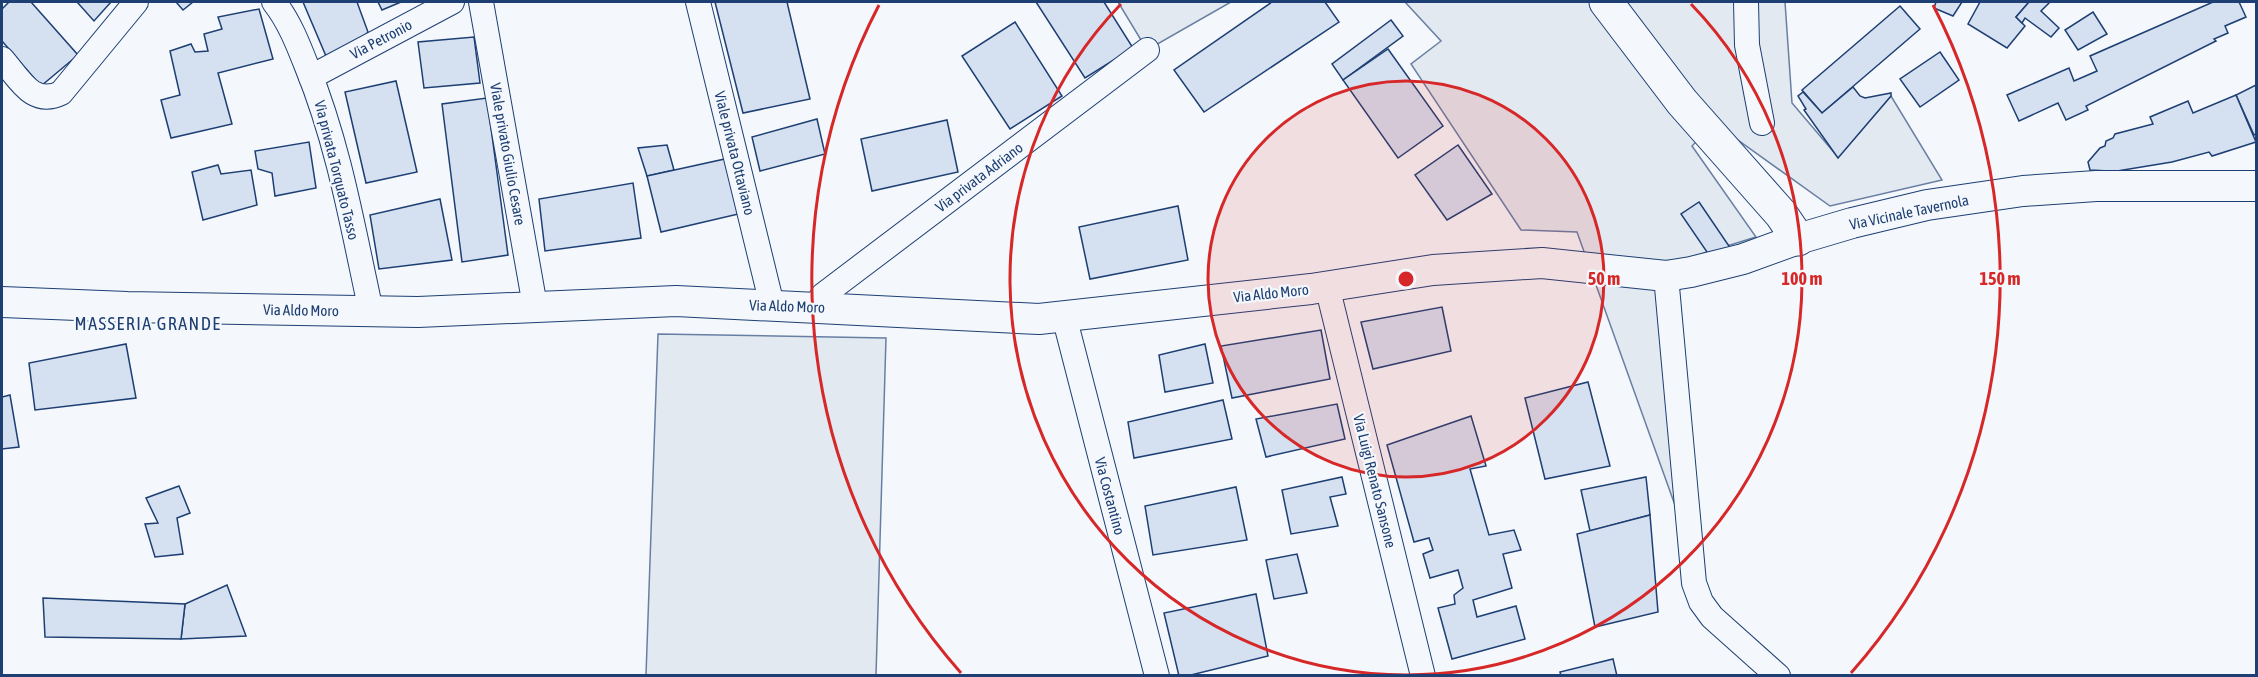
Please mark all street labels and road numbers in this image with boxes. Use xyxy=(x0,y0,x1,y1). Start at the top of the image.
street label: Via Petronio xyxy=(347,16,415,62)
street label: Viale privato Giulio Cesare xyxy=(487,82,529,227)
street label: Viale privata Ottaviano xyxy=(711,89,759,217)
street label: Via privata Torquato Tasso xyxy=(311,99,363,241)
street label: Via privata Adriano xyxy=(932,139,1026,215)
street label: Via Vicinale Tavernola xyxy=(1848,191,1970,233)
street label: Via Aldo Moro xyxy=(1232,281,1310,305)
street label: Via Aldo Moro xyxy=(749,296,825,316)
street label: Via Aldo Moro xyxy=(263,301,339,319)
street label: Via Luigi Renato Sansone xyxy=(1350,412,1400,550)
street label: Via Costantino xyxy=(1091,455,1129,537)

